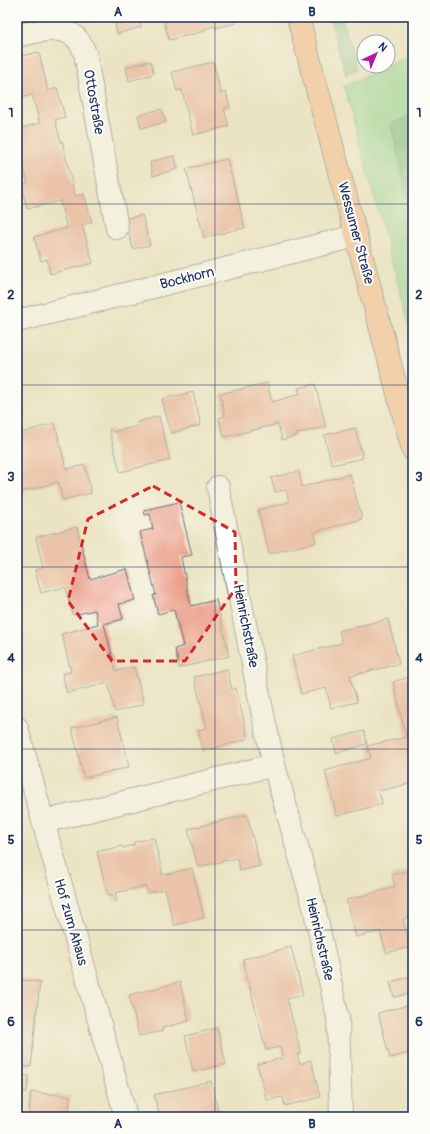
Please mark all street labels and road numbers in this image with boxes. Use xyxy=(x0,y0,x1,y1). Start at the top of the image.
street label: Ottostraße xyxy=(80,68,108,136)
street label: Wessumer Straße xyxy=(334,180,378,286)
street label: Bockhorn xyxy=(158,263,216,293)
street label: Heinrichstraße xyxy=(230,583,262,669)
street label: Hof zum Ahaus xyxy=(50,877,92,968)
street label: Heinrichstraße xyxy=(302,896,338,982)

